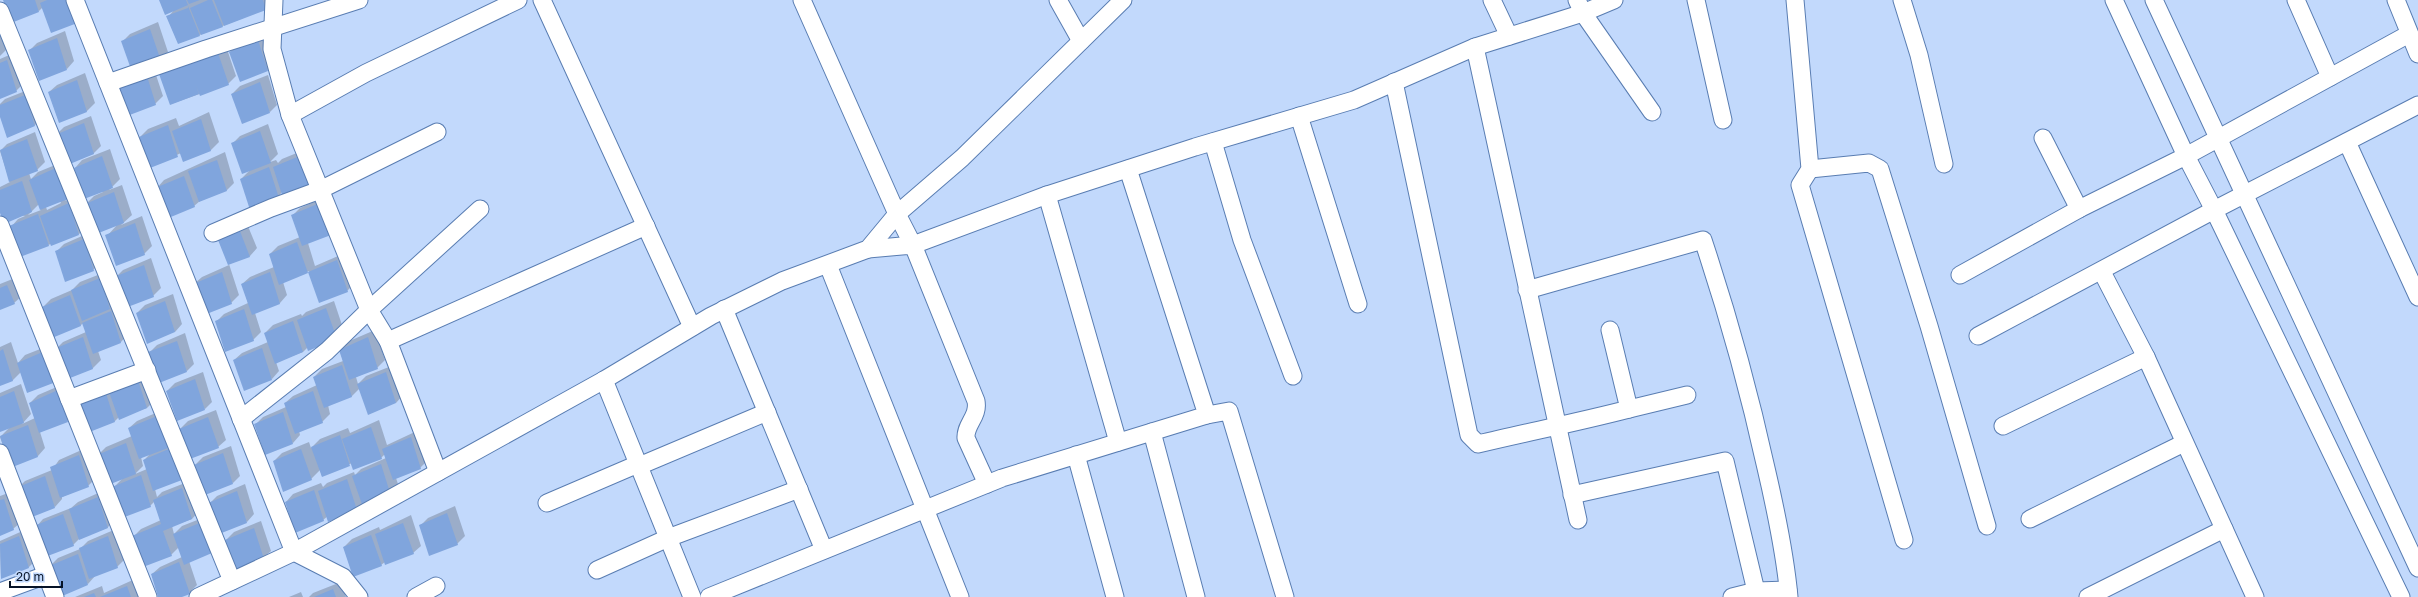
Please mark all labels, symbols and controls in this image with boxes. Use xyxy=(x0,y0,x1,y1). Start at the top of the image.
scale bar xyxy=(10,563,62,589)
text: 20 m xyxy=(16,569,44,584)

